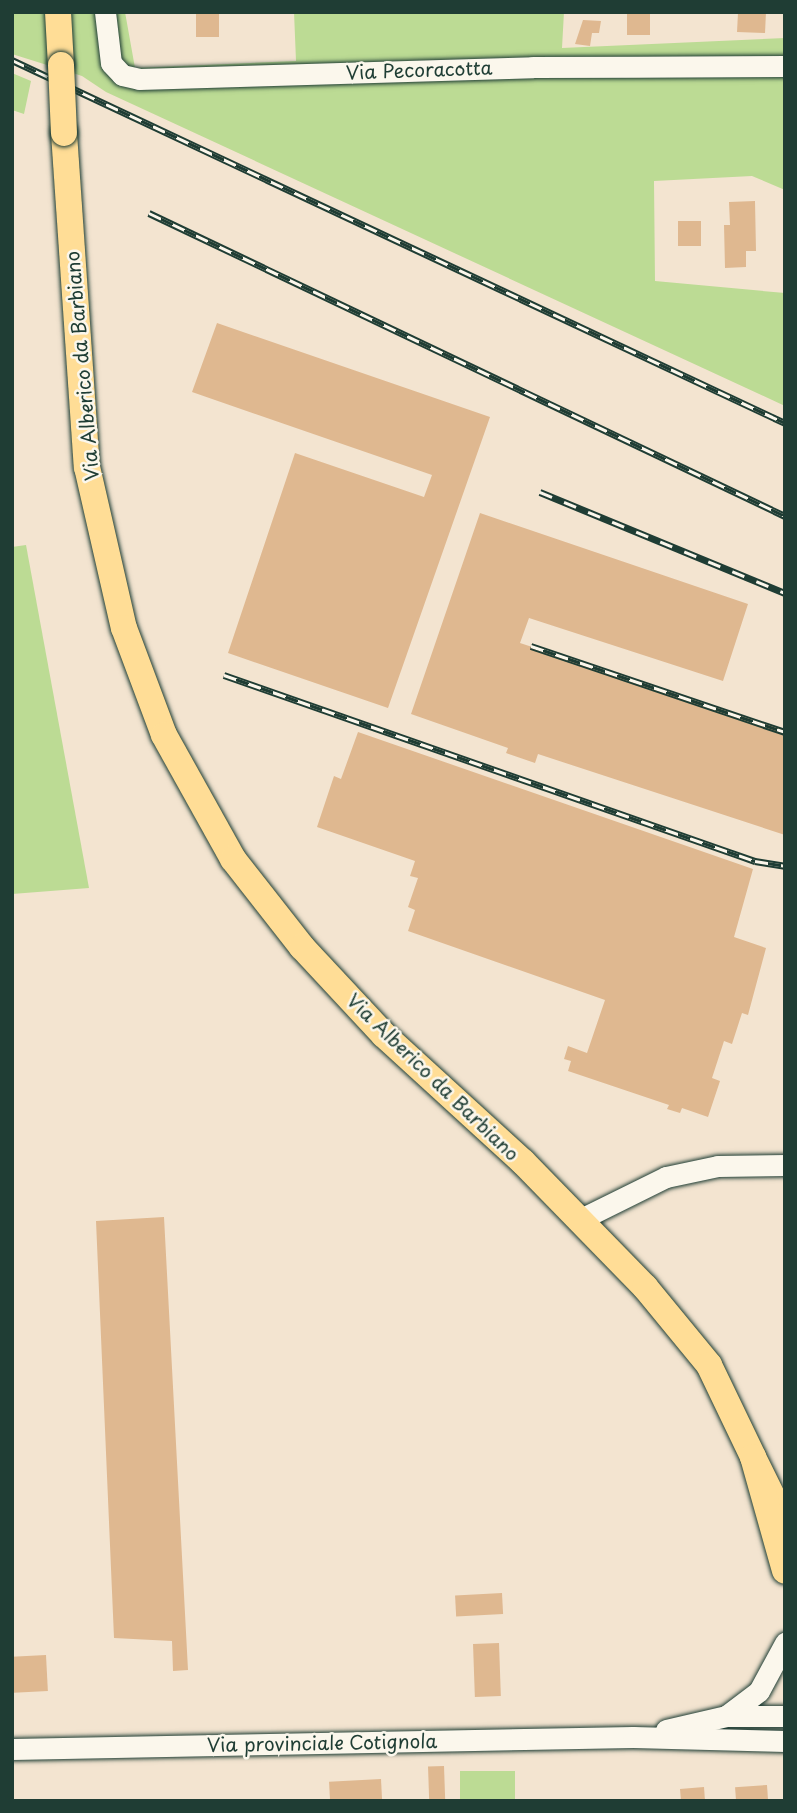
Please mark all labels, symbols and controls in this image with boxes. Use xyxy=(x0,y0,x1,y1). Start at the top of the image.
street label: Via Pecoracotta xyxy=(346,56,492,84)
street label: Via Alberico da Barbiano xyxy=(61,251,103,481)
street label: Via Alberico da Barbiano xyxy=(343,989,523,1165)
street label: Via provinciale Cotignola xyxy=(206,1730,438,1756)

